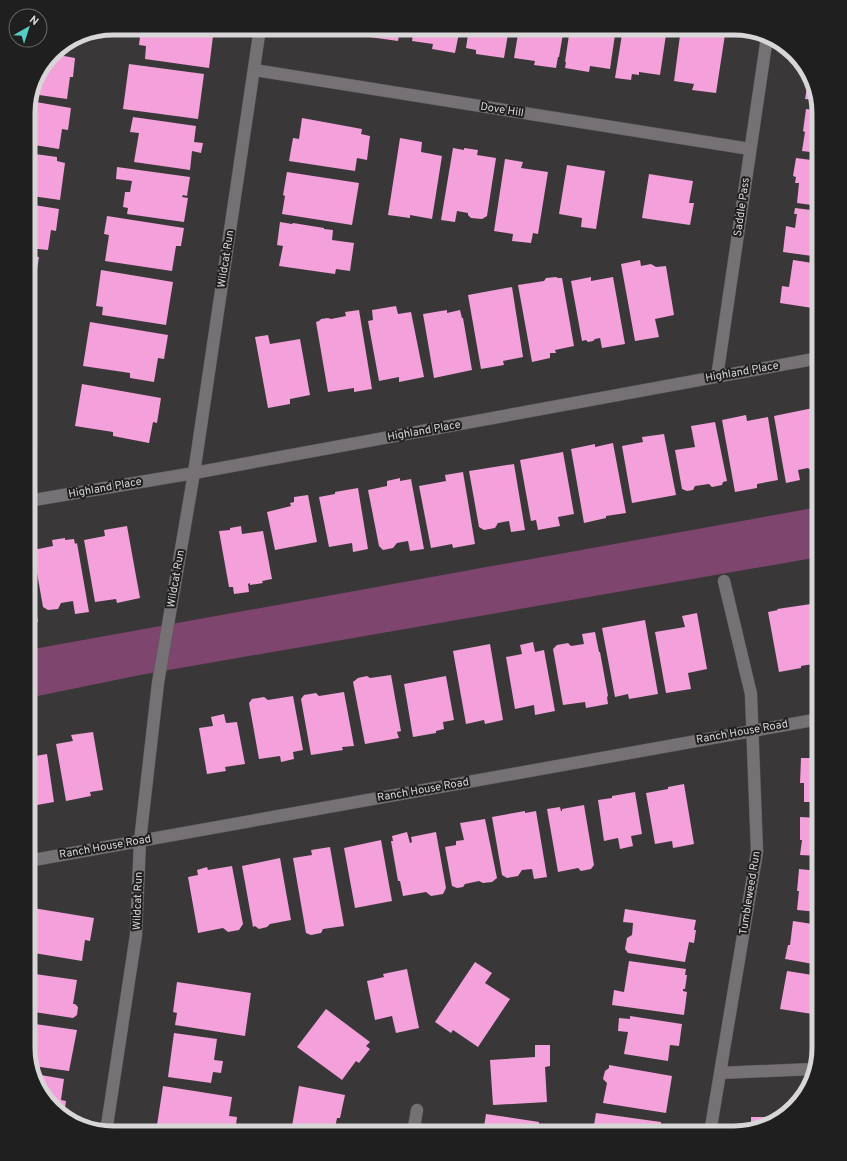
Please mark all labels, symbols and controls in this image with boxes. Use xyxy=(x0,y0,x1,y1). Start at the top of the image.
north arrow xyxy=(8,8,48,48)
text: N xyxy=(26,13,41,29)
street label: Dove Hill xyxy=(479,100,525,120)
street label: Saddle Pass xyxy=(731,177,753,237)
street label: Wildcat Run xyxy=(215,229,237,289)
street label: Highland Place xyxy=(704,359,780,385)
street label: Highland Place xyxy=(386,418,462,444)
street label: Highland Place xyxy=(67,475,143,501)
street label: Wildcat Run xyxy=(164,549,188,609)
street label: Ranch House Road xyxy=(695,717,789,747)
street label: Ranch House Road xyxy=(376,775,470,805)
street label: Ranch House Road xyxy=(58,832,152,862)
street label: Tumbleweed Run xyxy=(736,850,764,936)
street label: Wildcat Run xyxy=(130,872,146,930)

